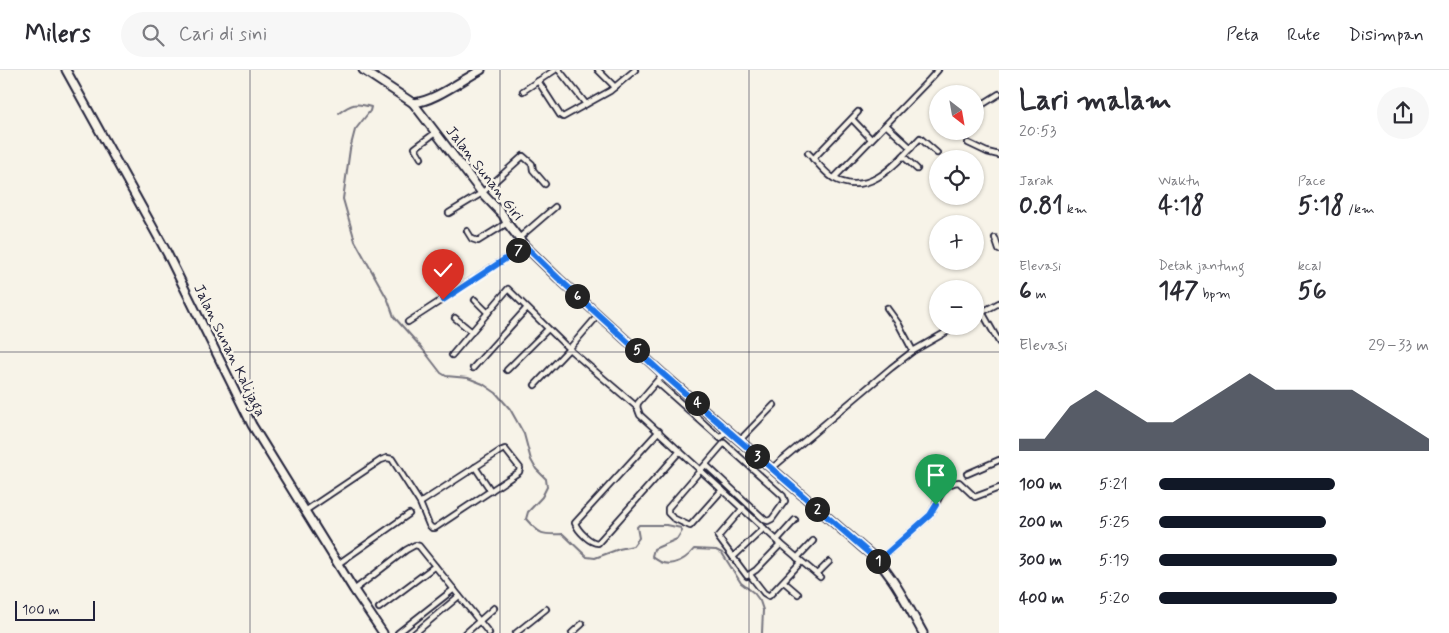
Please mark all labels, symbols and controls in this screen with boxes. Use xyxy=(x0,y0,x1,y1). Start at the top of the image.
search box xyxy=(121,12,471,57)
text: Milers xyxy=(25,19,91,50)
icon: search xyxy=(139,21,167,49)
text: Cari di sini xyxy=(179,22,267,47)
text: Peta xyxy=(1226,23,1259,47)
text: Rute xyxy=(1287,23,1320,47)
text: Disimpan xyxy=(1348,23,1424,47)
text: Lari malam xyxy=(1019,83,1172,120)
north arrow xyxy=(929,85,984,140)
map controls xyxy=(929,85,984,335)
button: share xyxy=(1377,87,1429,139)
text: 20:53 xyxy=(1019,121,1057,142)
street label: Jalan Sunan Giri xyxy=(441,122,528,225)
button: locate xyxy=(929,150,984,205)
text: Jarak xyxy=(1019,172,1054,190)
text: Waktu xyxy=(1158,172,1200,190)
text: Pace xyxy=(1298,172,1326,190)
text: 0.81 xyxy=(1019,190,1063,223)
text: 4:18 xyxy=(1158,190,1204,223)
text: 5:18 xyxy=(1298,190,1344,223)
text: km xyxy=(1063,200,1087,218)
text: /km xyxy=(1344,200,1375,218)
button: + xyxy=(929,215,984,270)
pin: 7 xyxy=(506,238,530,262)
text: 7 xyxy=(514,241,523,259)
pin xyxy=(422,249,464,300)
icon: check xyxy=(429,256,457,284)
text: Elevasi xyxy=(1019,257,1061,275)
text: Detak jantung xyxy=(1158,257,1245,275)
text: kcal xyxy=(1298,257,1321,275)
text: 6 xyxy=(1019,275,1032,308)
text: 147 xyxy=(1158,275,1199,308)
text: 56 xyxy=(1298,275,1326,308)
button: − xyxy=(929,280,984,335)
street label: Jalan Sunan Kalijaga xyxy=(187,281,270,421)
pin: 6 xyxy=(564,284,590,308)
text: m xyxy=(1032,285,1047,303)
text: bpm xyxy=(1199,285,1231,303)
text: 6 xyxy=(574,287,581,305)
text: Elevasi xyxy=(1019,335,1067,356)
text: 29–33 m xyxy=(1368,335,1429,356)
pin: 5 xyxy=(624,338,650,362)
text: 5 xyxy=(633,341,642,359)
pin: 4 xyxy=(684,390,710,416)
text: 4 xyxy=(693,394,702,412)
pin: 3 xyxy=(744,444,770,468)
text: 3 xyxy=(754,447,761,465)
pin xyxy=(915,454,957,505)
icon: arrive xyxy=(922,461,950,489)
text: 100 m xyxy=(1019,474,1062,495)
text: 5:21 xyxy=(1099,474,1128,495)
pin: 2 xyxy=(804,496,830,522)
text: 2 xyxy=(814,500,821,518)
text: 200 m xyxy=(1019,512,1063,533)
text: 5:25 xyxy=(1099,512,1129,533)
pin: 1 xyxy=(866,548,890,574)
text: 300 m xyxy=(1019,550,1062,571)
text: 5:19 xyxy=(1099,550,1130,571)
text: 1 xyxy=(875,552,882,570)
text: 400 m xyxy=(1019,588,1064,609)
text: 5:20 xyxy=(1099,588,1130,609)
scale bar xyxy=(15,598,95,621)
text: 100 m xyxy=(22,601,60,619)

